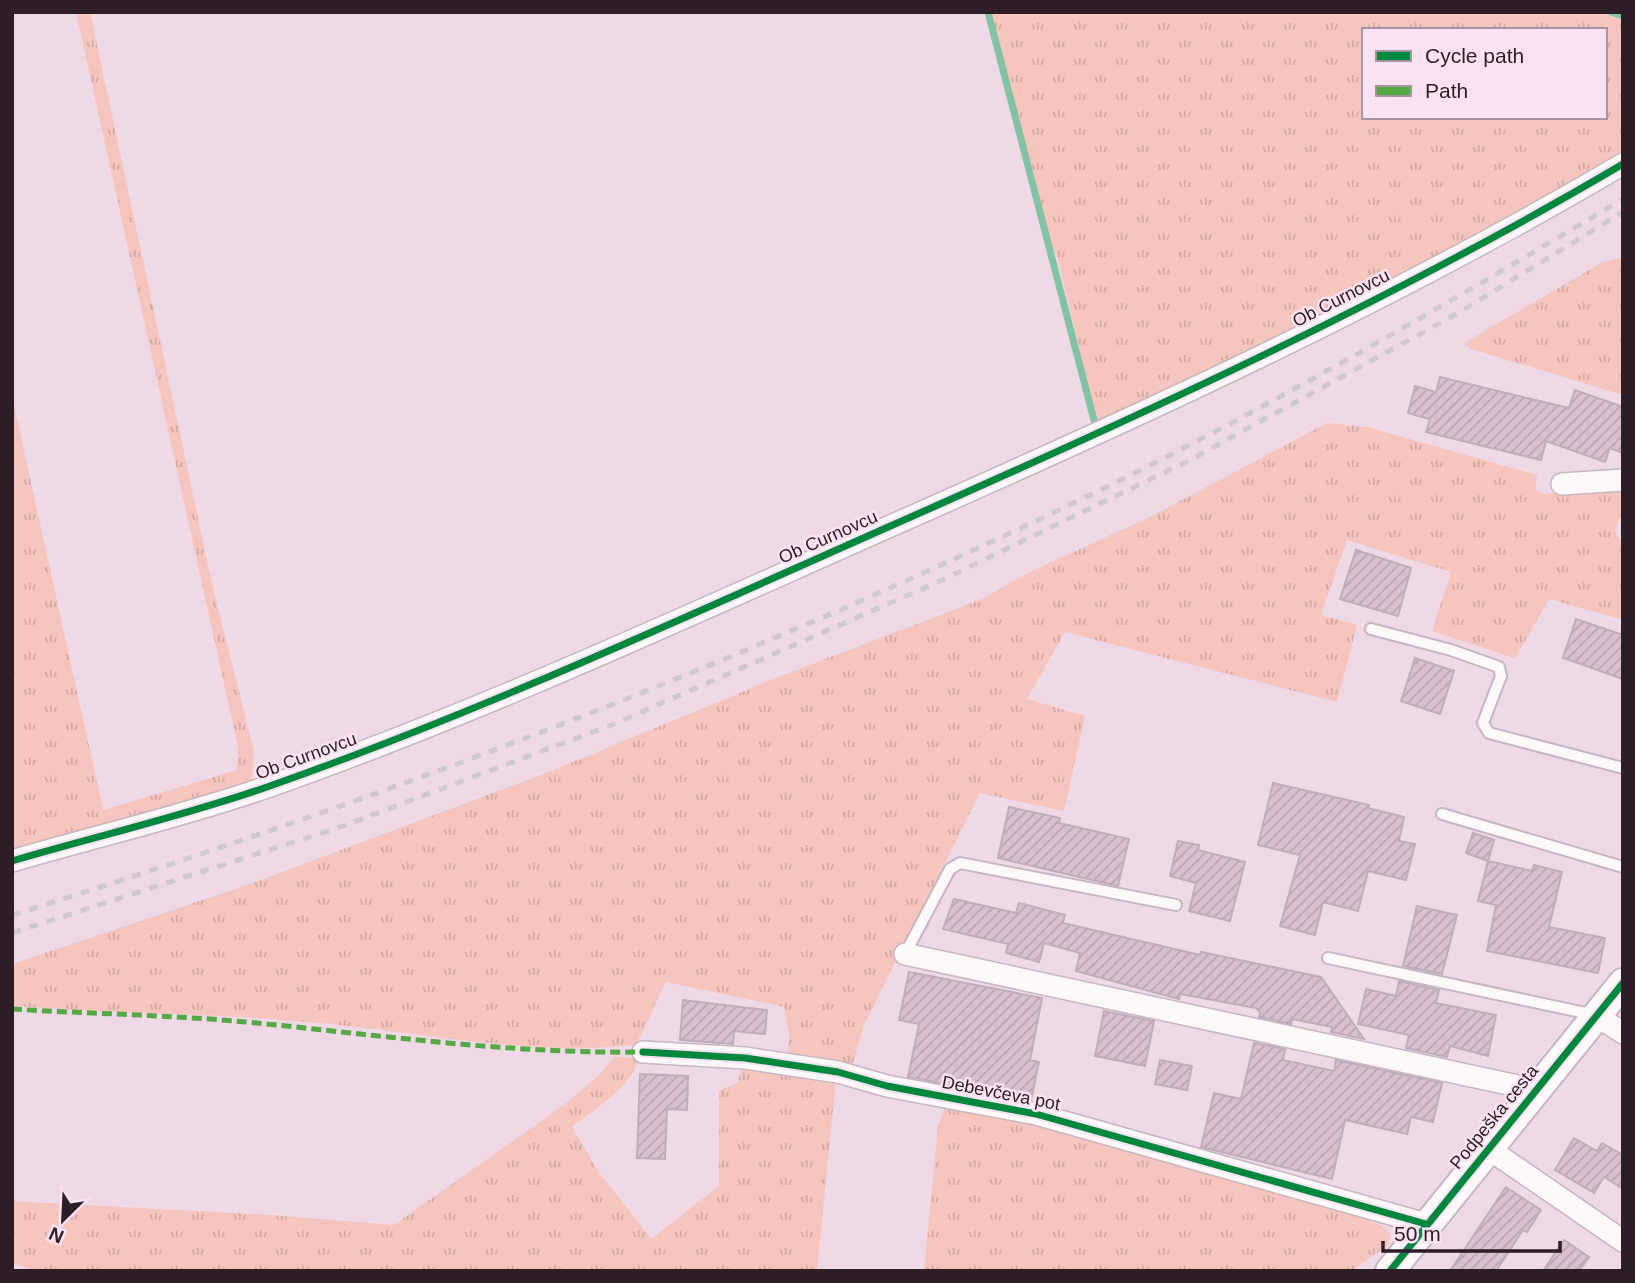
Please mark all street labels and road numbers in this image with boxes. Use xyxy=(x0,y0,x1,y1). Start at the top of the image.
street label: Ob Curnovcu xyxy=(1289,265,1393,331)
street label: Ob Curnovcu xyxy=(775,506,881,568)
street label: Ob Curnovcu xyxy=(253,728,359,784)
street label: Podpeška cesta xyxy=(1446,1060,1543,1173)
street label: Debevčeva pot xyxy=(940,1072,1062,1114)

